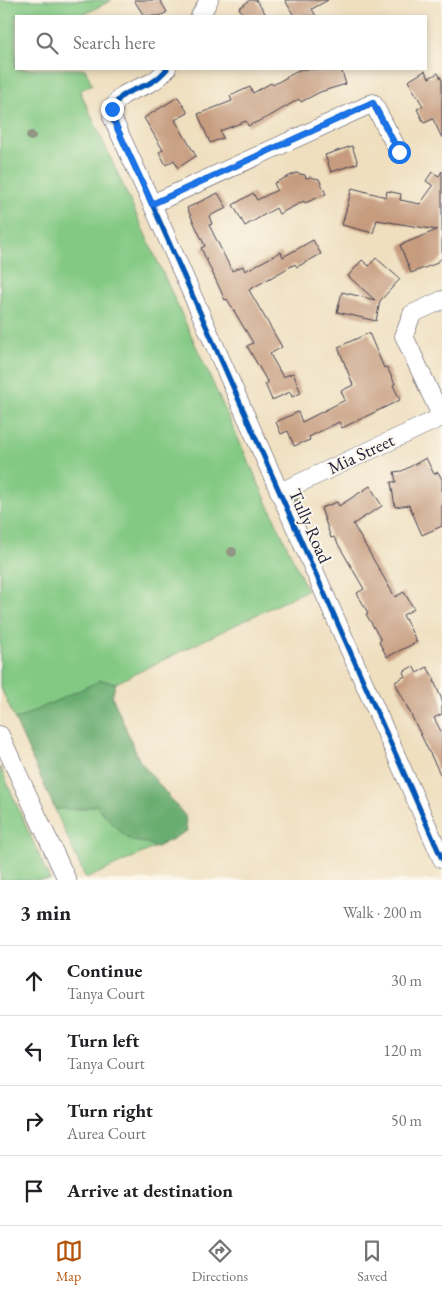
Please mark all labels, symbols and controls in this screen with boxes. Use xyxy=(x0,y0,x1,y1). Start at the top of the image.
search box xyxy=(15,15,427,70)
icon: search xyxy=(33,29,61,57)
text: Search here xyxy=(73,30,155,55)
route end xyxy=(101,98,124,121)
route start xyxy=(388,141,411,164)
street label: Mia Street xyxy=(324,428,398,479)
street label: Tully Road xyxy=(284,485,337,568)
text: 3 min xyxy=(20,899,71,926)
text: Walk · 200 m xyxy=(343,902,422,923)
text: Continue xyxy=(67,958,142,983)
icon: ahead xyxy=(20,967,48,995)
text: 30 m xyxy=(391,970,422,991)
text: Tanya Court xyxy=(67,983,145,1004)
text: Turn left xyxy=(67,1028,139,1053)
icon: left xyxy=(20,1037,48,1065)
text: 120 m xyxy=(383,1040,422,1061)
text: Tanya Court xyxy=(67,1053,145,1074)
text: Turn right xyxy=(67,1098,153,1123)
icon: right xyxy=(20,1107,48,1135)
text: 50 m xyxy=(391,1110,422,1131)
text: Aurea Court xyxy=(67,1123,146,1144)
icon: arrive xyxy=(20,1177,48,1205)
text: Arrive at destination xyxy=(67,1178,233,1203)
tab: Map xyxy=(55,1237,83,1285)
tab: Directions xyxy=(192,1237,248,1285)
tab: Saved xyxy=(357,1237,387,1285)

